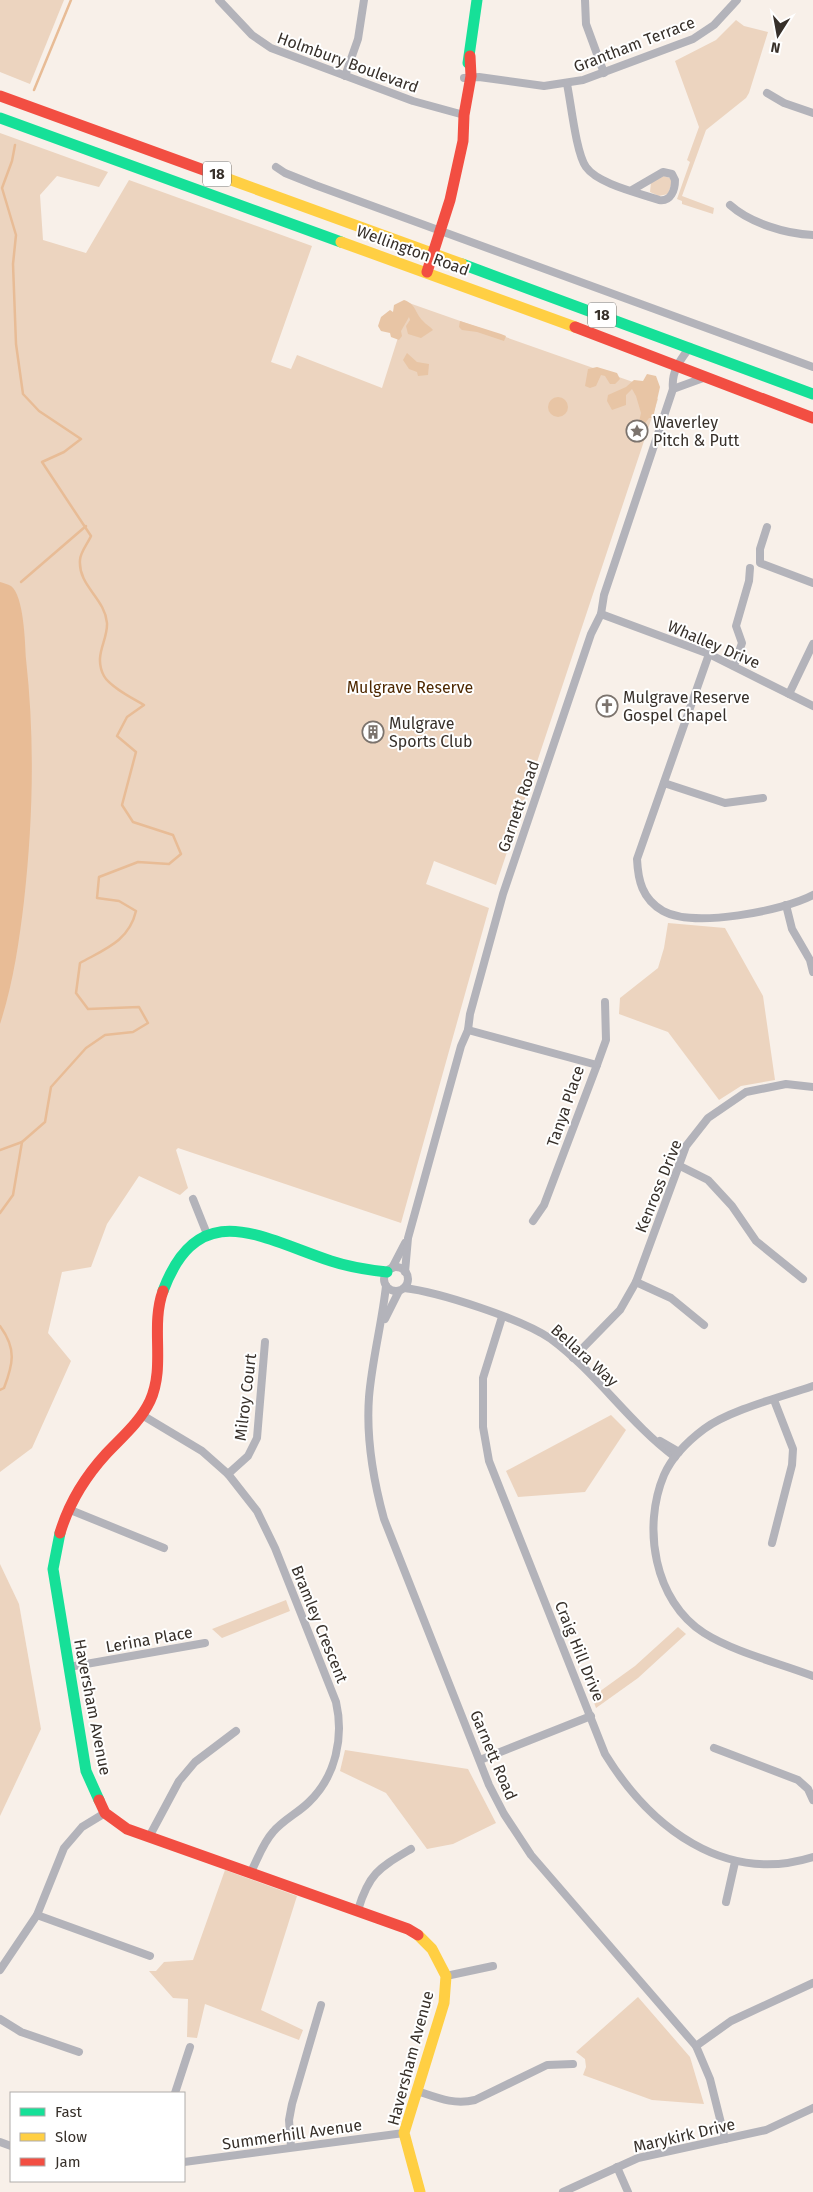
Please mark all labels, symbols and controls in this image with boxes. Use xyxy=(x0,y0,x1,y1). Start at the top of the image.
north arrow xyxy=(753,10,803,60)
street label: Grantham Terrace xyxy=(571,13,697,76)
street label: Holmbury Boulevard xyxy=(275,28,421,97)
text: N xyxy=(769,38,782,57)
road number: 18 xyxy=(203,162,231,186)
street label: Wellington Road xyxy=(354,221,472,280)
road number: 18 xyxy=(588,302,616,328)
place label: Waverley Pitch & Putt xyxy=(653,413,739,450)
place icon: Waverley Pitch & Putt xyxy=(625,419,649,443)
street label: Whalley Drive xyxy=(665,616,763,672)
park label: Mulgrave Reserve xyxy=(347,678,473,697)
place label: Mulgrave Reserve Gospel Chapel xyxy=(623,688,750,725)
church icon: Mulgrave Reserve Gospel Chapel xyxy=(595,694,619,718)
place label: Mulgrave Sports Club xyxy=(389,714,473,751)
building icon: Mulgrave Sports Club xyxy=(361,720,385,744)
street label: Garnett Road xyxy=(494,758,543,855)
street label: Tanya Place xyxy=(543,1063,588,1149)
street label: Kenross Drive xyxy=(631,1137,686,1236)
street label: Bellara Way xyxy=(547,1320,622,1391)
street label: Milroy Court xyxy=(231,1352,260,1442)
street label: Bramley Crescent xyxy=(287,1563,352,1686)
street label: Craig Hill Drive xyxy=(551,1598,608,1704)
street label: Lerina Place xyxy=(104,1623,194,1656)
street label: Haversham Avenue xyxy=(70,1637,115,1777)
street label: Garnett Road xyxy=(466,1707,521,1803)
street label: Haversham Avenue xyxy=(383,1989,438,2127)
legend xyxy=(10,2092,185,2182)
text: Fast xyxy=(55,2103,82,2121)
street label: Summerhill Avenue xyxy=(221,2115,363,2154)
street label: Marykirk Drive xyxy=(631,2115,737,2156)
text: Slow xyxy=(55,2128,87,2146)
text: Jam xyxy=(55,2153,81,2171)

